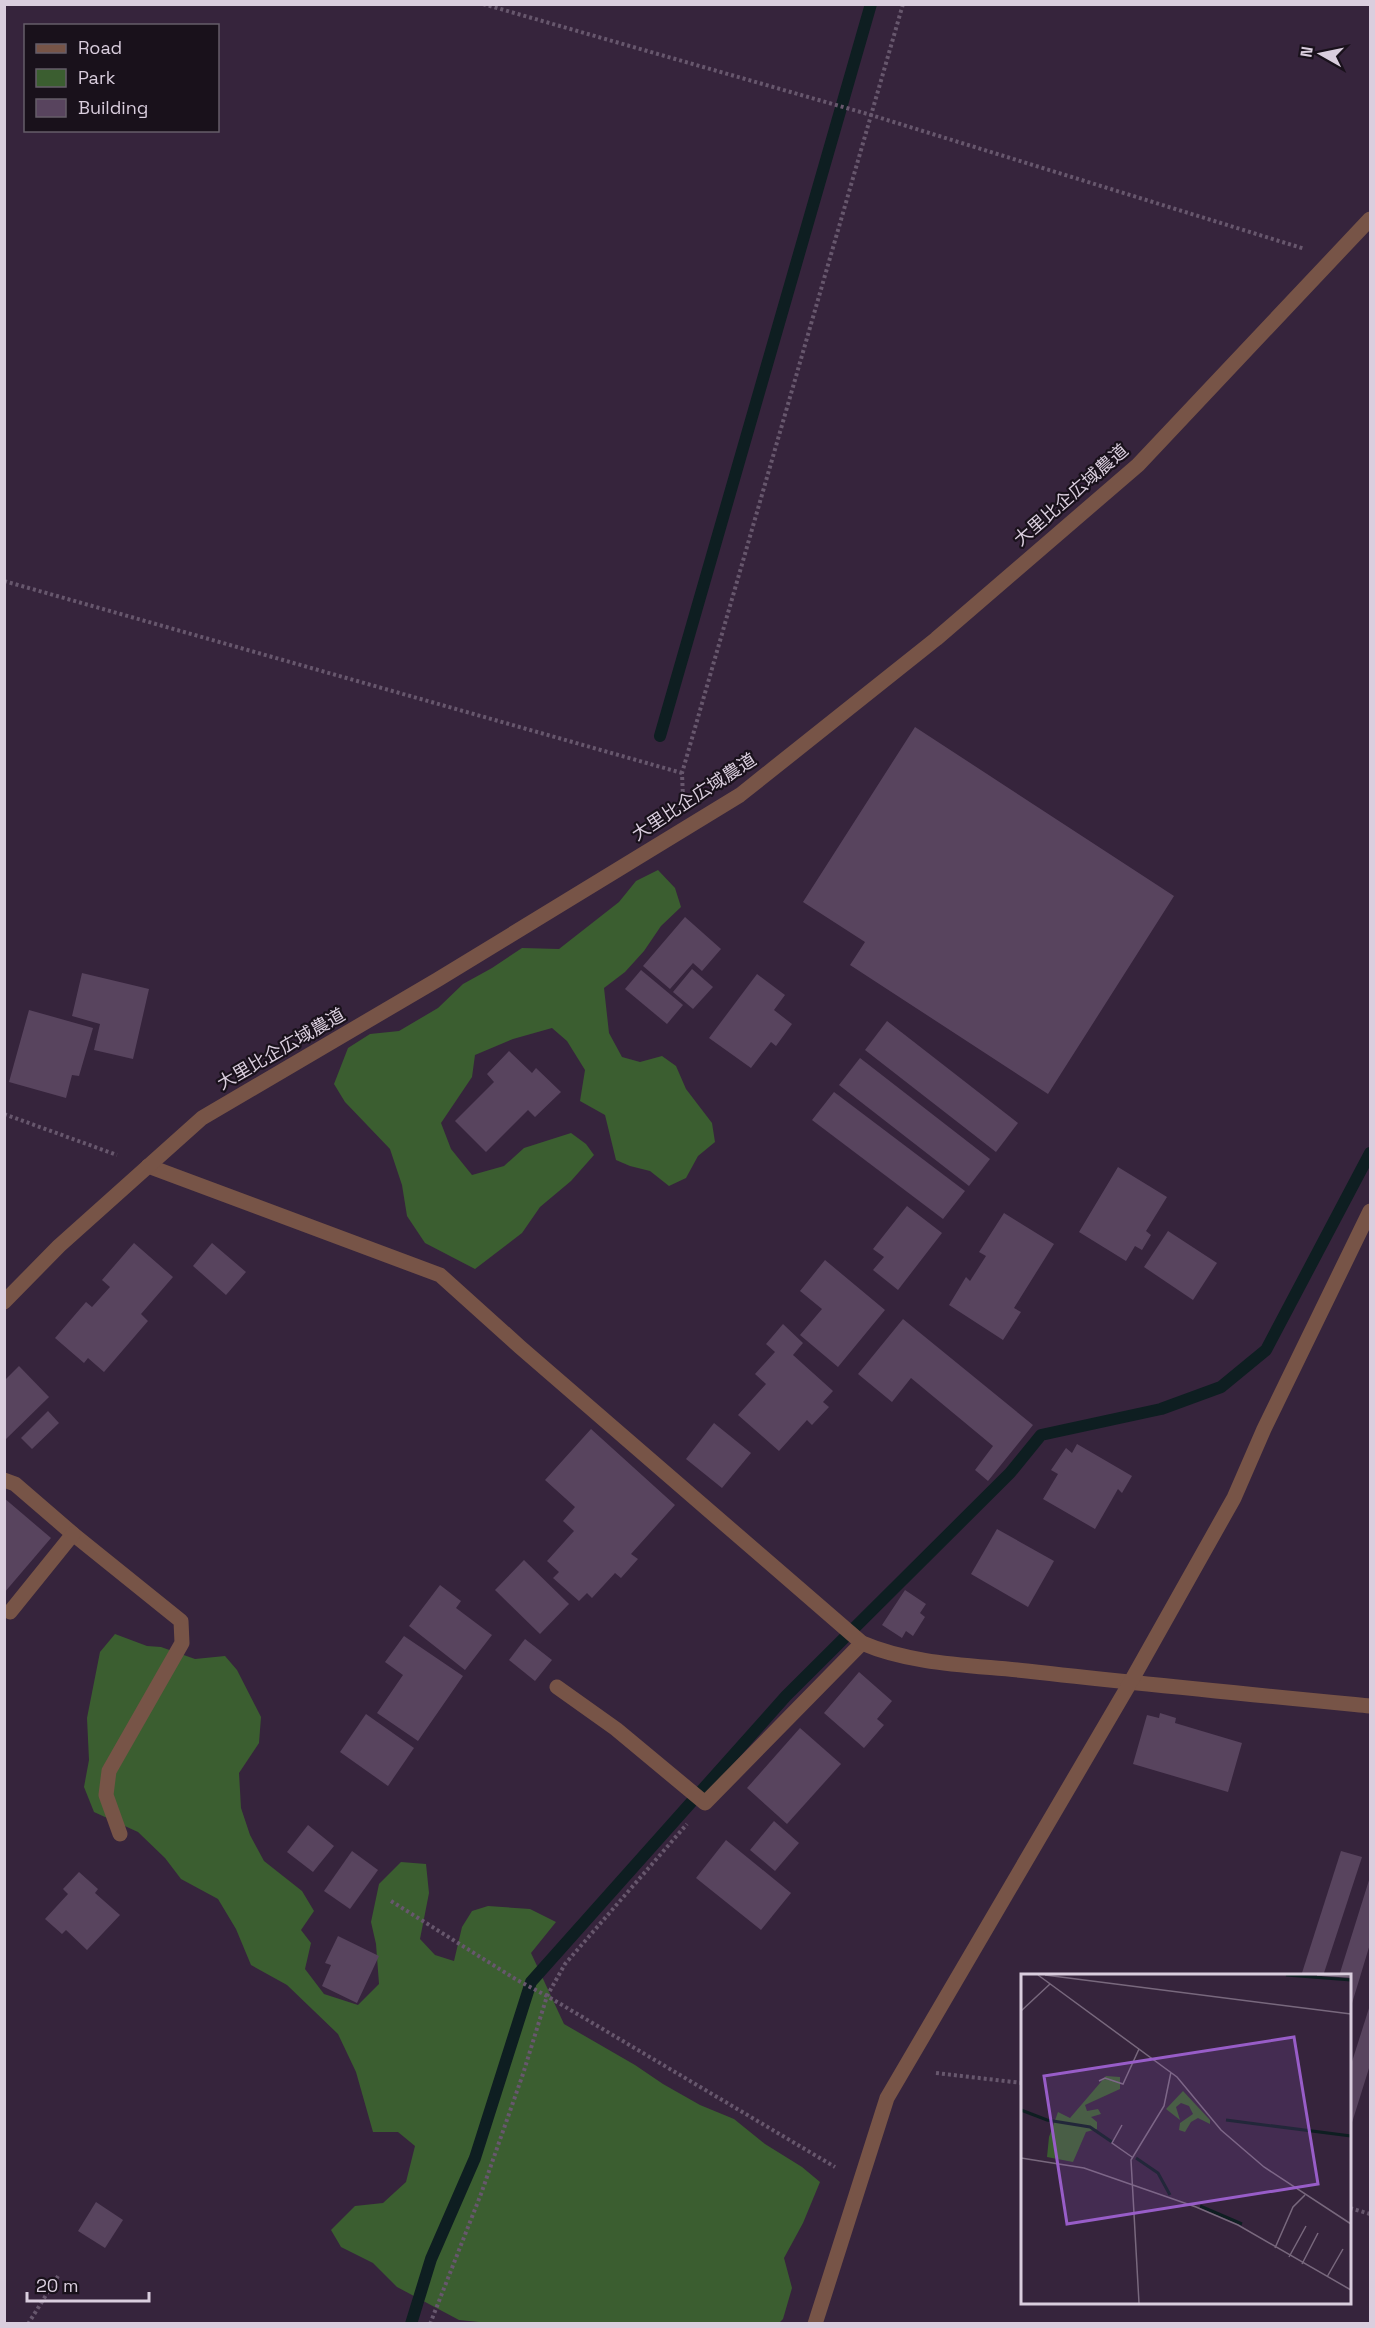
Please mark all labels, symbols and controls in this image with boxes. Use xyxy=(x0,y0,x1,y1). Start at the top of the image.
legend xyxy=(24,24,219,132)
north arrow xyxy=(1291,24,1351,84)
text: Road xyxy=(78,36,122,59)
text: N xyxy=(1295,45,1318,59)
text: Park xyxy=(78,66,116,89)
text: Building xyxy=(78,96,148,119)
street label: 大里比企広域農道 xyxy=(1009,439,1133,551)
street label: 大里比企広域農道 xyxy=(627,748,760,845)
street label: 大里比企広域農道 xyxy=(213,1003,349,1095)
inset map xyxy=(1021,1974,1351,2304)
scale bar xyxy=(27,2265,148,2303)
text: 20 m xyxy=(36,2274,79,2297)

